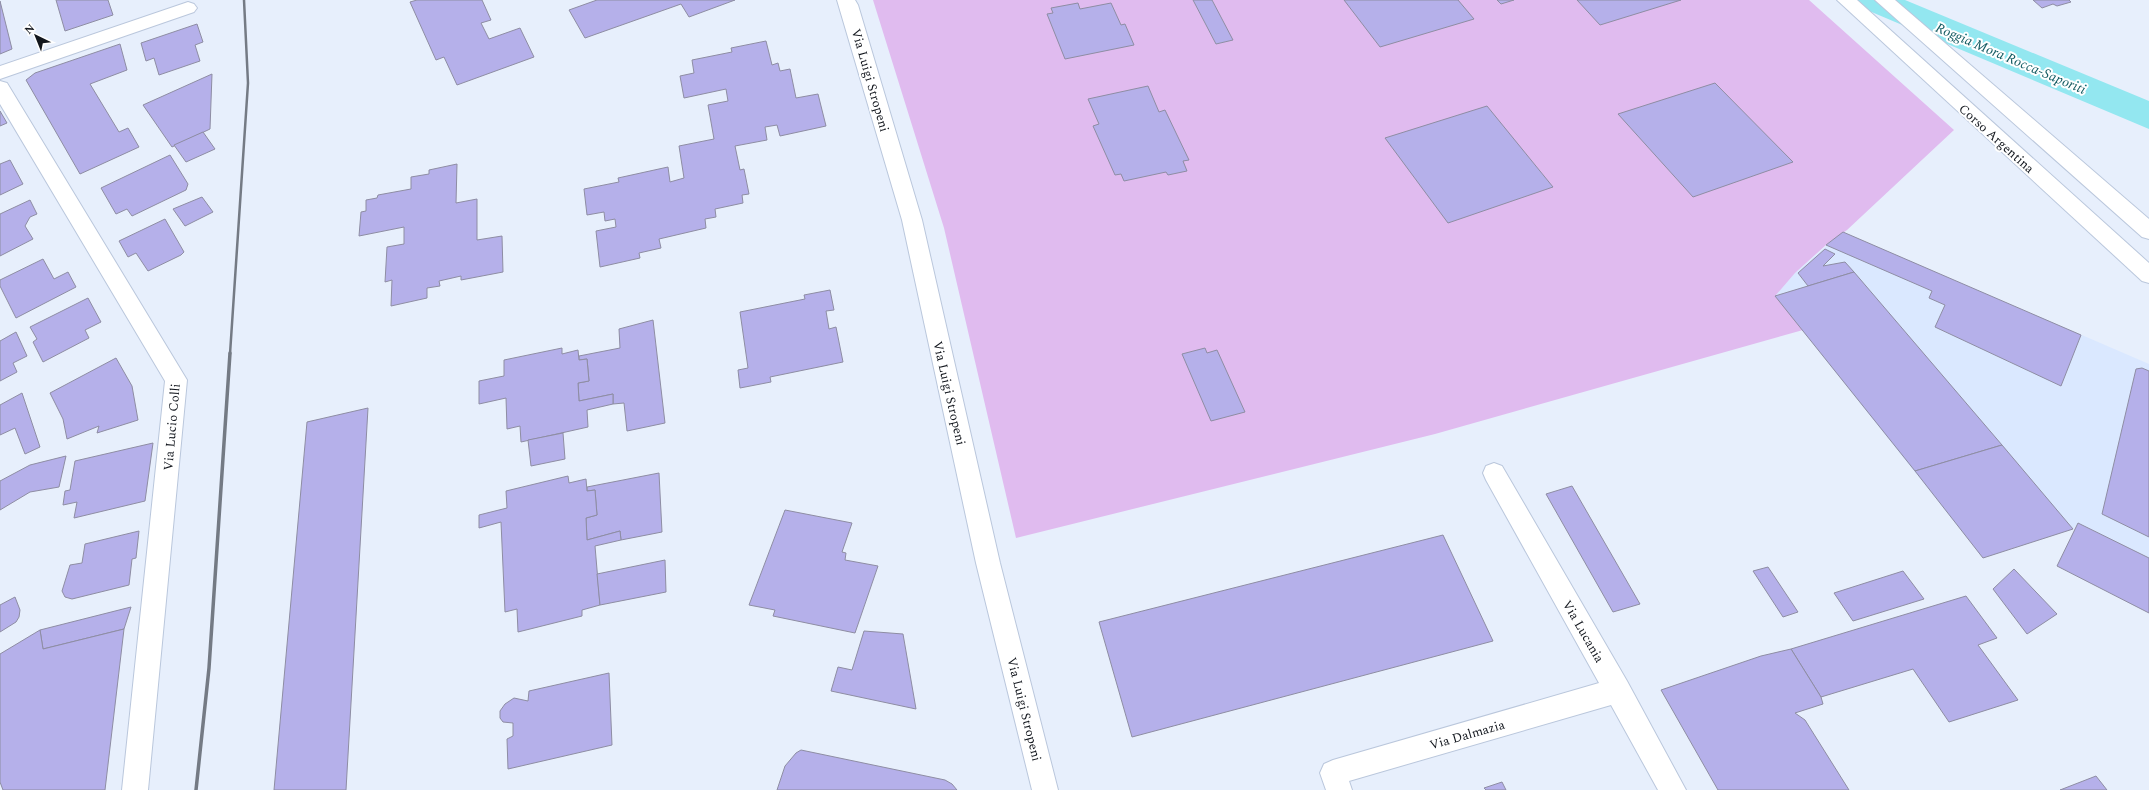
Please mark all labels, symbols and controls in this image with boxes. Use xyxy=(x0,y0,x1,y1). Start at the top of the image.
north arrow xyxy=(16,16,56,56)
water label: Roggia Mora Rocca-Saporiti xyxy=(1932,17,2089,100)
text: N xyxy=(20,20,39,38)
street label: Via Luigi Stropeni xyxy=(846,26,894,134)
street label: Corso Argentina xyxy=(1954,99,2039,179)
street label: Via Luigi Stropeni xyxy=(927,339,971,447)
street label: Via Lucio Colli xyxy=(158,383,186,472)
street label: Via Lucania xyxy=(1557,596,1609,667)
street label: Via Luigi Stropeni xyxy=(1001,655,1047,763)
street label: Via Dalmazia xyxy=(1427,714,1508,755)

